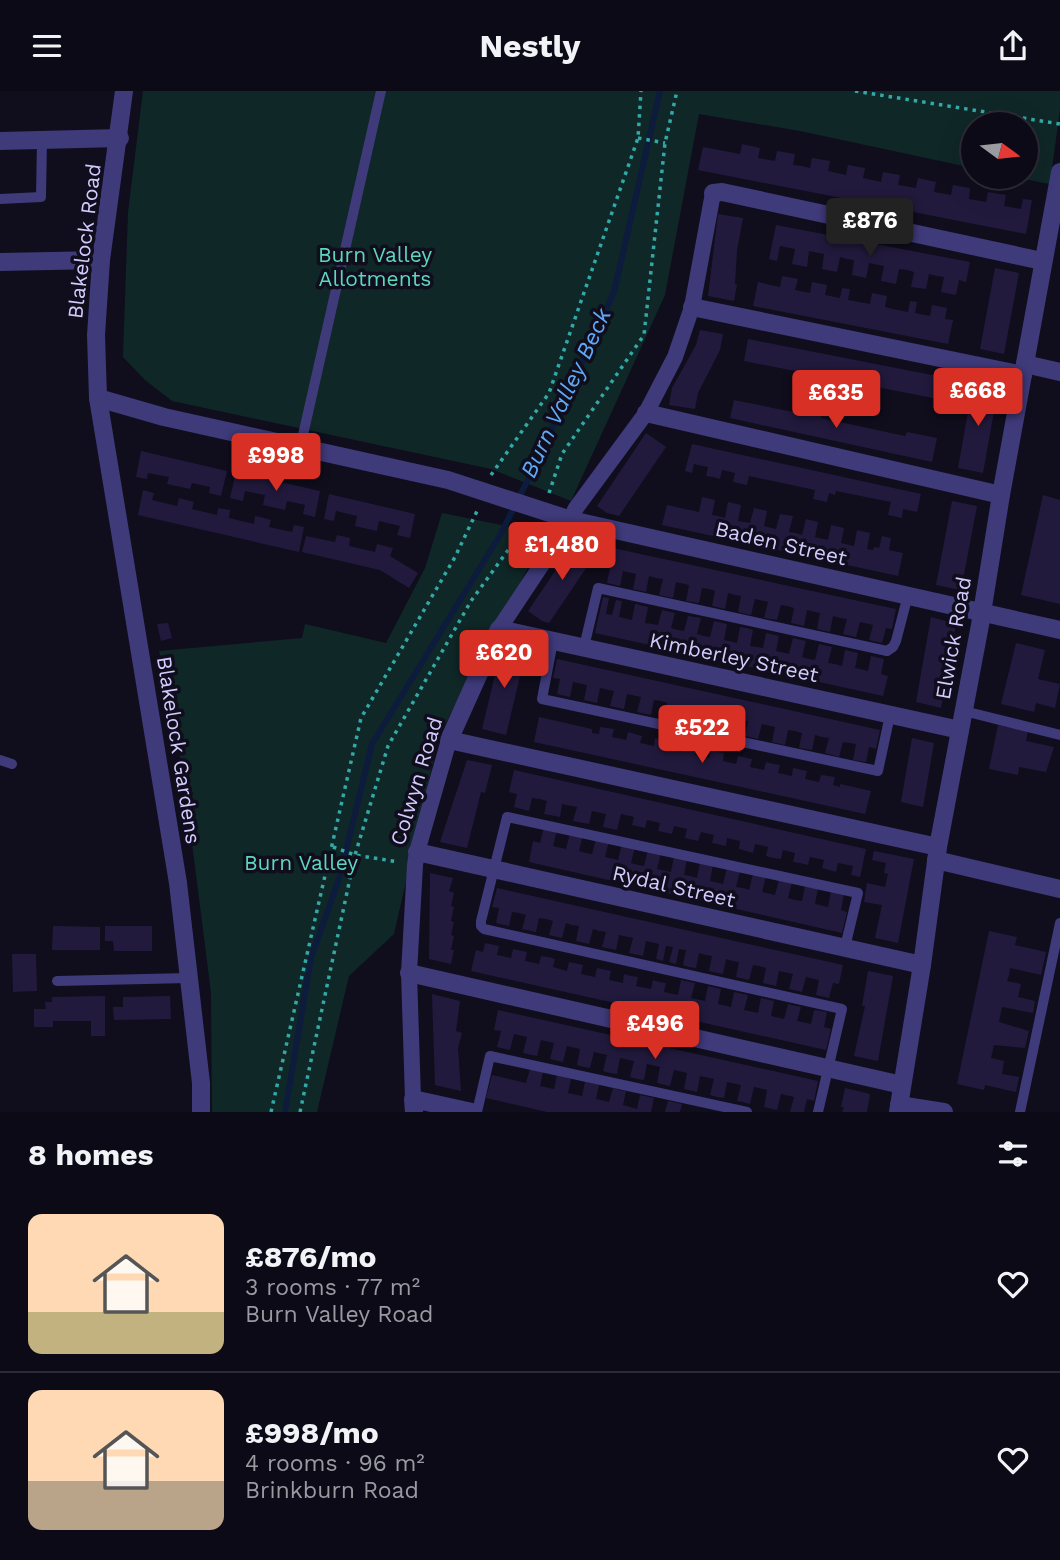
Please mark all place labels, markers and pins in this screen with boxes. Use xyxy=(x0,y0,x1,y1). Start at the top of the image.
pin: £876 xyxy=(829,199,911,258)
pin: £668 xyxy=(937,369,1019,428)
pin: £635 xyxy=(795,371,877,430)
pin: £998 xyxy=(235,433,317,493)
pin: £1,480 xyxy=(505,523,619,582)
pin: £620 xyxy=(463,631,545,690)
pin: £522 xyxy=(661,705,743,765)
pin: £496 xyxy=(614,1002,696,1061)

